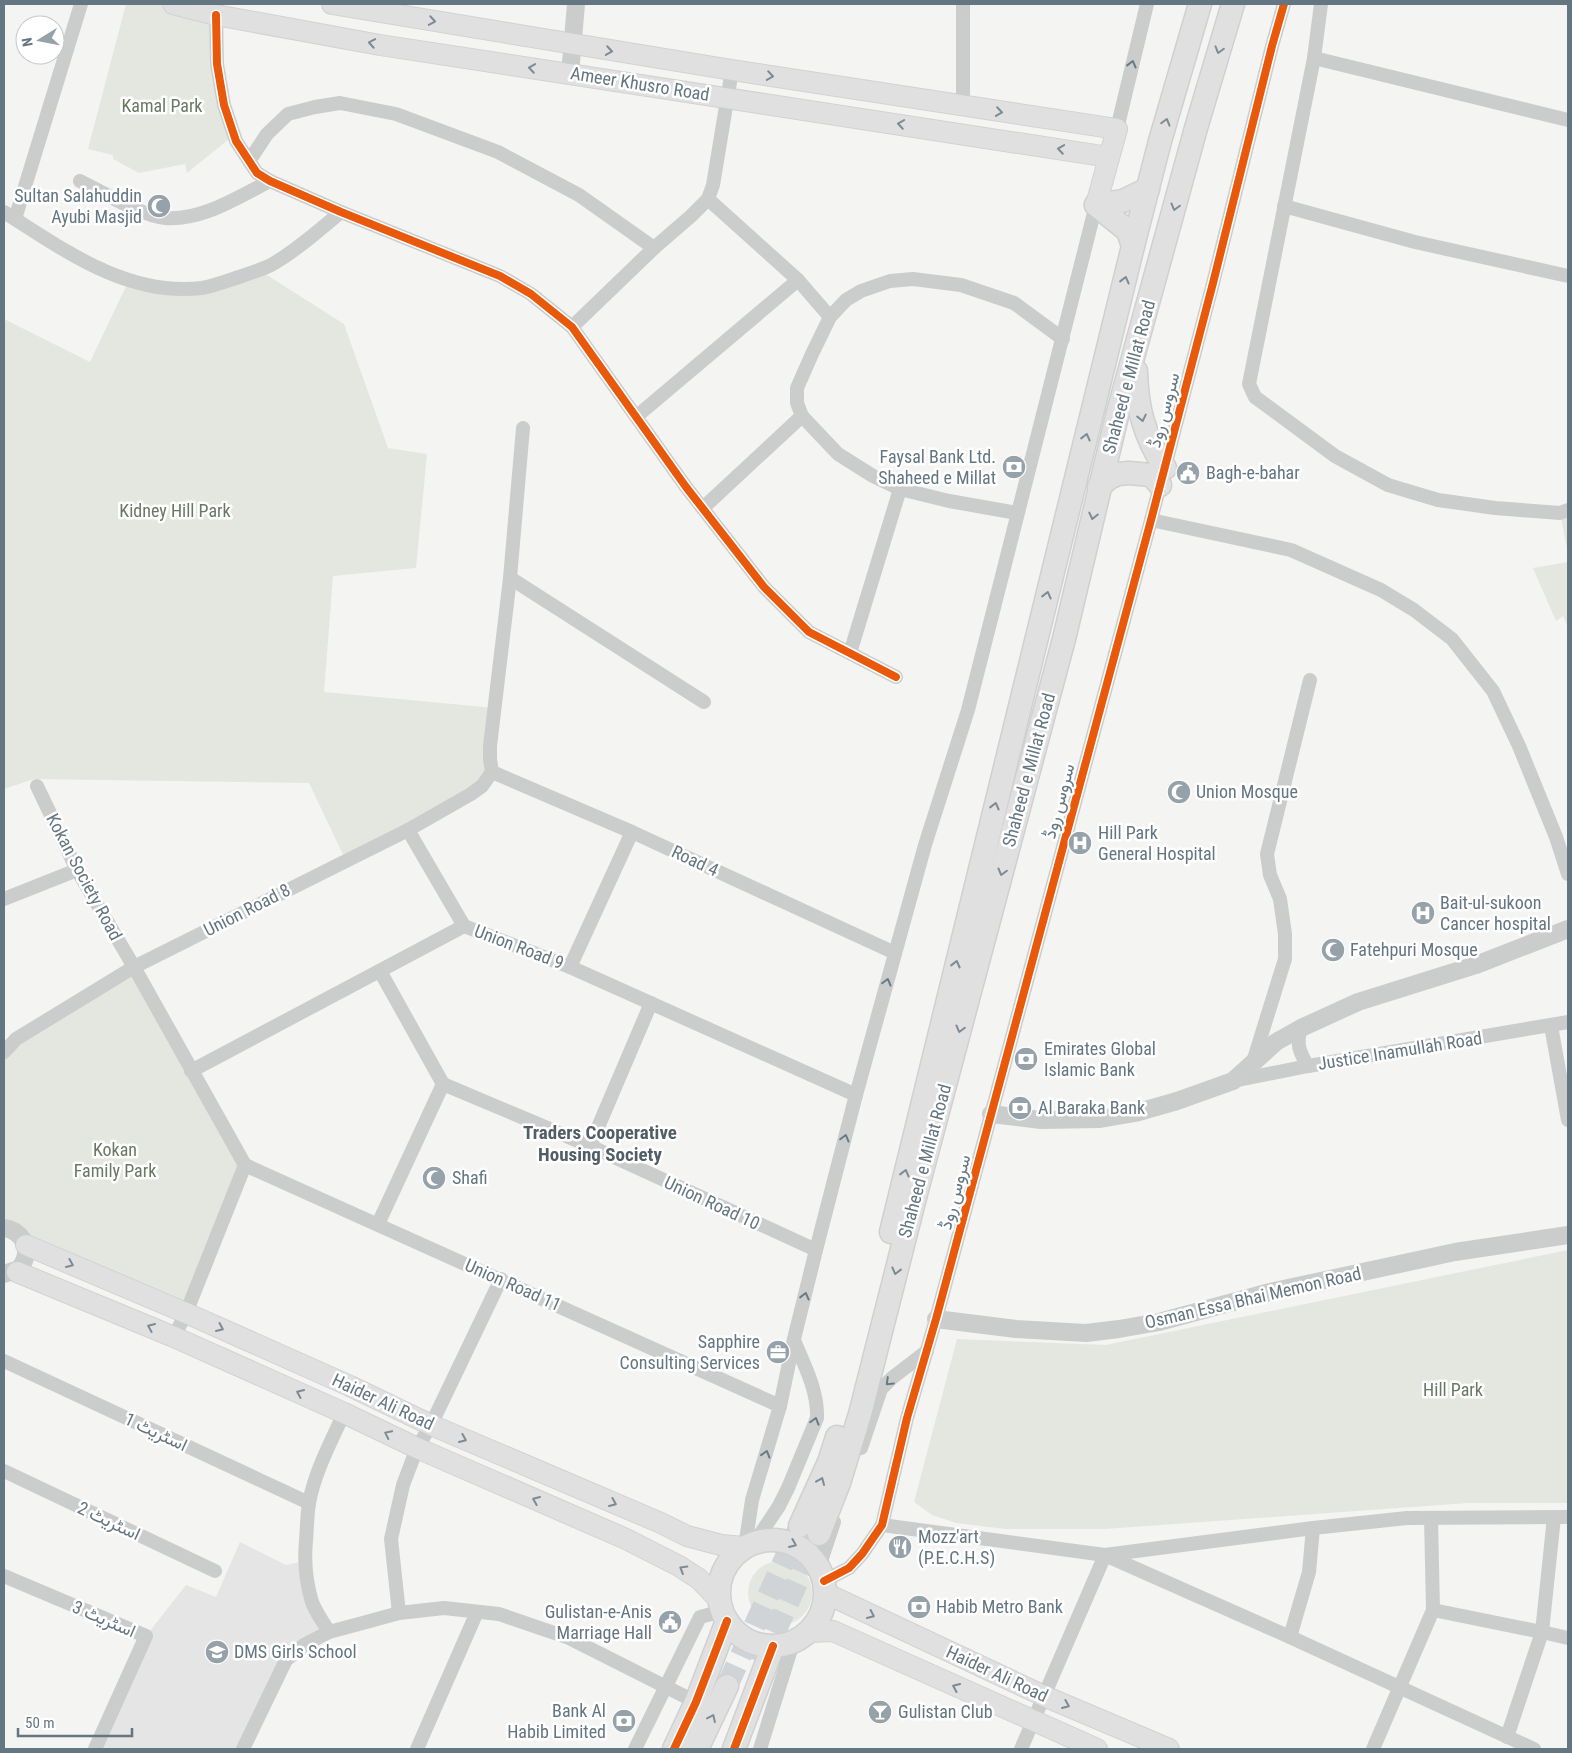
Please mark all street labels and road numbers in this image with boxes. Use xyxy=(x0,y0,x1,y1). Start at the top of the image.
street label: Ameer Khusro Road xyxy=(569,62,711,105)
street label: Shaheed e Millat Road xyxy=(1098,298,1159,456)
street label: سروس روڈ xyxy=(1143,370,1185,450)
street label: Shaheed e Millat Road xyxy=(998,691,1059,849)
street label: سروس روڈ xyxy=(1038,761,1080,841)
street label: Kokan Society Road xyxy=(42,810,127,944)
street label: Road 4 xyxy=(668,841,722,880)
street label: Union Road 8 xyxy=(200,879,293,940)
street label: Union Road 9 xyxy=(472,920,567,973)
street label: Justice Inamullah Road xyxy=(1316,1027,1483,1074)
street label: Shaheed e Millat Road xyxy=(894,1082,955,1240)
street label: سروس روڈ xyxy=(934,1152,976,1232)
street label: Union Road 10 xyxy=(661,1171,763,1234)
street label: Union Road 11 xyxy=(462,1254,564,1315)
street label: Osman Essa Bhai Memon Road xyxy=(1143,1262,1363,1333)
street label: Haider Ali Road xyxy=(329,1369,437,1434)
street label: اسٹریٹ 1 xyxy=(121,1408,191,1456)
street label: اسٹریٹ 2 xyxy=(74,1497,144,1545)
street label: اسٹریٹ 3 xyxy=(69,1596,139,1642)
street label: Haider Ali Road xyxy=(943,1641,1051,1706)

